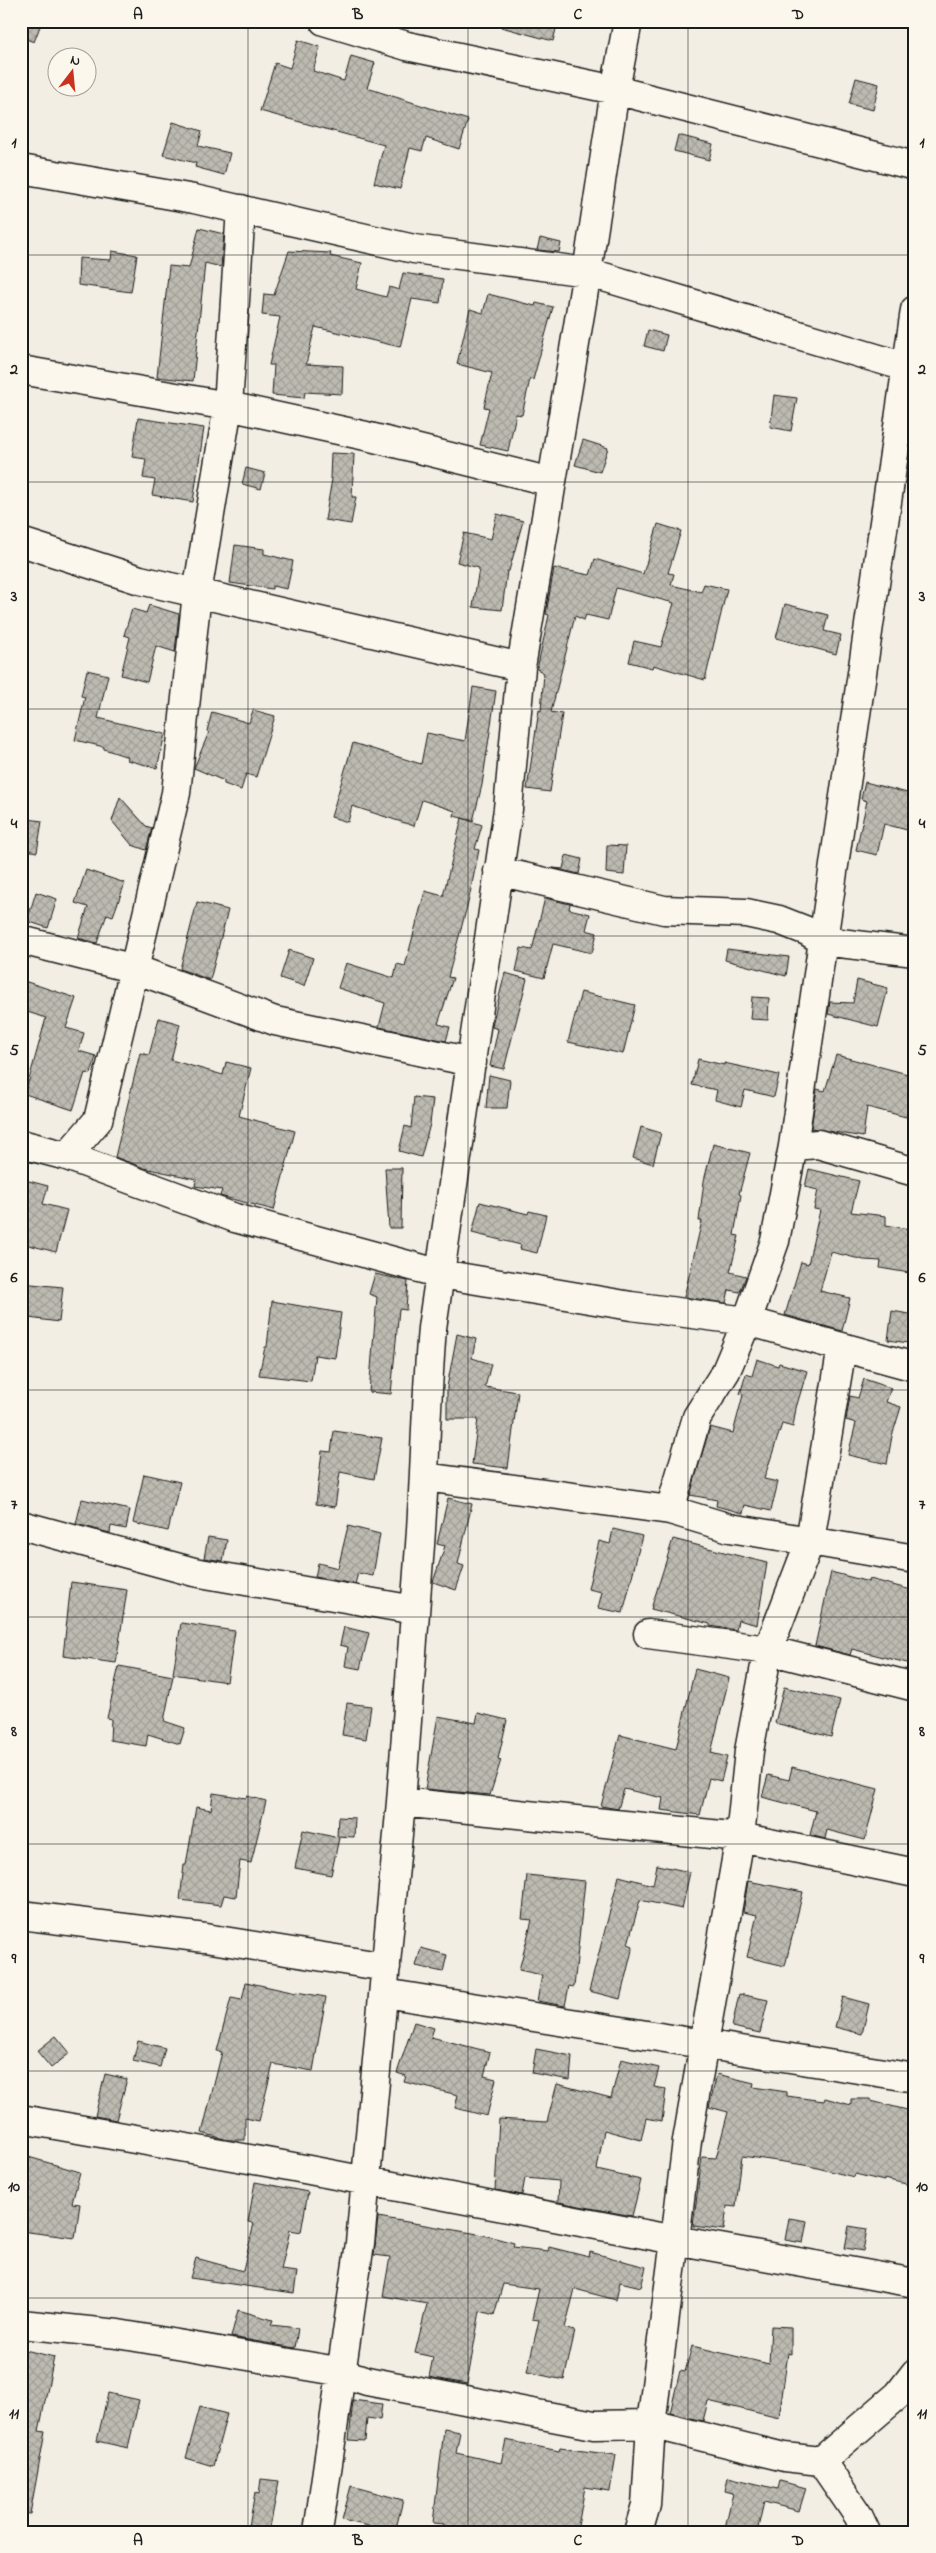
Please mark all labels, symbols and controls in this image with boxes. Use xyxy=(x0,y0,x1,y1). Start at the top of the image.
text: A xyxy=(133,3,143,27)
text: B xyxy=(352,3,364,27)
text: C xyxy=(574,3,583,27)
text: D xyxy=(791,3,804,27)
north arrow xyxy=(48,48,98,98)
text: N xyxy=(68,50,83,72)
text: 1 xyxy=(11,131,17,155)
text: 1 xyxy=(919,131,925,155)
text: 2 xyxy=(9,358,18,382)
text: 2 xyxy=(917,358,926,382)
text: 3 xyxy=(10,585,18,609)
text: 3 xyxy=(918,585,926,609)
text: 4 xyxy=(10,812,18,836)
text: 4 xyxy=(918,812,926,836)
text: 5 xyxy=(9,1039,19,1063)
text: 5 xyxy=(917,1039,927,1063)
text: 6 xyxy=(9,1266,18,1290)
text: 6 xyxy=(917,1266,926,1290)
text: 7 xyxy=(11,1493,18,1517)
text: 7 xyxy=(919,1493,926,1517)
text: 8 xyxy=(10,1720,17,1744)
text: 8 xyxy=(918,1720,925,1744)
text: 9 xyxy=(11,1947,17,1971)
text: 9 xyxy=(919,1947,925,1971)
text: 10 xyxy=(8,2175,20,2199)
text: 10 xyxy=(916,2175,928,2199)
text: 11 xyxy=(9,2402,20,2426)
text: 11 xyxy=(917,2402,928,2426)
text: A xyxy=(133,2529,143,2553)
text: B xyxy=(352,2529,364,2553)
text: C xyxy=(574,2529,583,2553)
text: D xyxy=(791,2529,804,2553)

